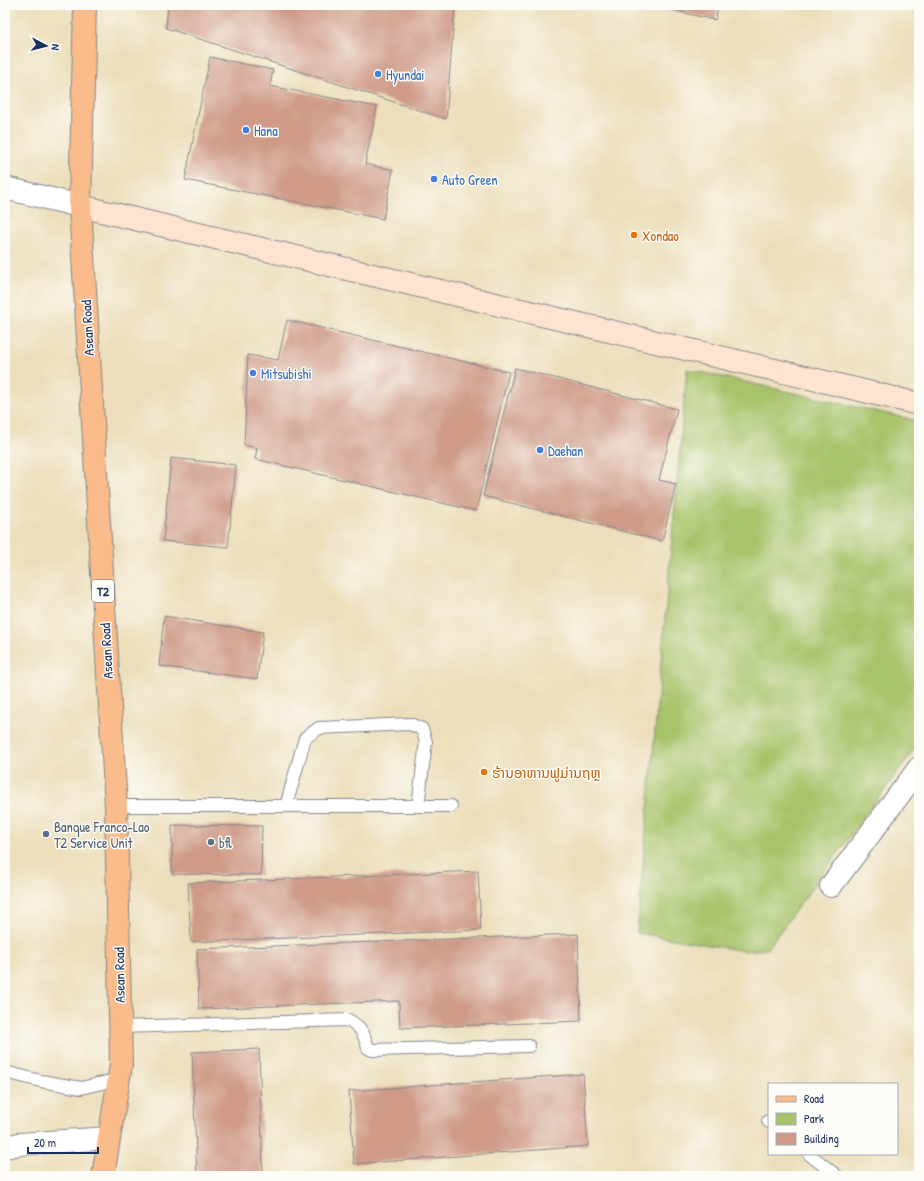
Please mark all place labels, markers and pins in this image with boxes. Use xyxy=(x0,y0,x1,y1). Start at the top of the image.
place label: Hyundai xyxy=(386,65,425,85)
marker: Hyundai xyxy=(373,69,383,79)
place label: Hana xyxy=(254,121,278,140)
marker: Hana xyxy=(241,125,251,135)
place label: Auto Green xyxy=(442,170,498,189)
marker: Auto Green xyxy=(429,174,439,184)
place label: Xondao xyxy=(642,226,679,245)
marker: Xondao xyxy=(629,230,639,240)
place label: Mitsubishi xyxy=(261,364,312,383)
marker: Mitsubishi xyxy=(248,368,258,378)
place label: Daehan xyxy=(548,441,583,460)
marker: Daehan xyxy=(535,445,545,455)
place label: ຮ້ານອາຫານຟູມ່ານຖຫຼ xyxy=(492,763,601,782)
marker: ຮ້ານອາຫານຟູມ່ານຖຫຼ xyxy=(479,767,489,777)
place label: Banque Franco-Lao T2 Service Unit xyxy=(54,817,150,852)
marker: Banque Franco-Lao T2 Service Unit xyxy=(41,829,51,839)
place label: bfl xyxy=(219,833,233,852)
marker: bfl xyxy=(206,837,216,847)

